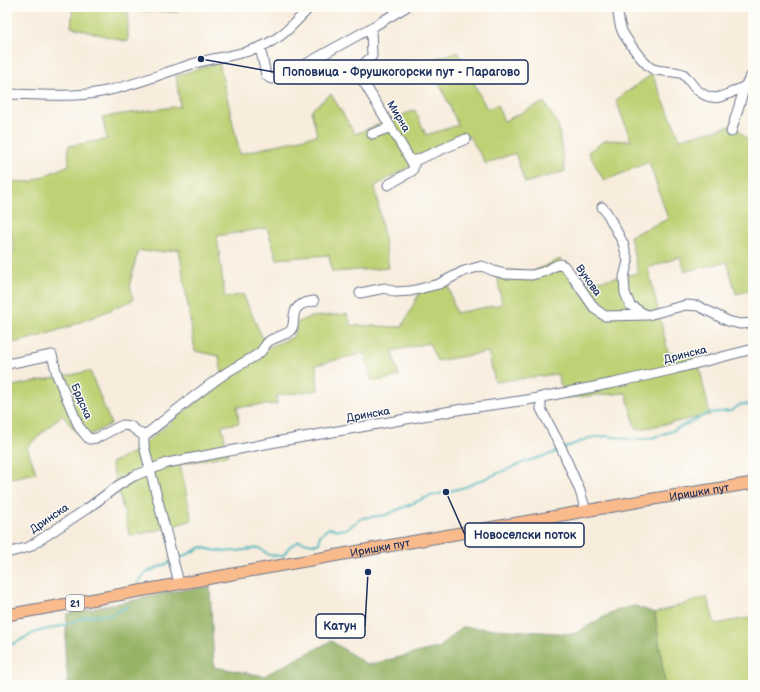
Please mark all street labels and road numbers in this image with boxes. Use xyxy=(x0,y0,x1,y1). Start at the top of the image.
street label: Мирна xyxy=(384,98,413,135)
street label: Вукова xyxy=(573,262,604,299)
street label: Дринска xyxy=(662,343,708,366)
street label: Брдска xyxy=(68,381,95,422)
street label: Дринска xyxy=(345,404,391,425)
street label: Иришки пут xyxy=(668,481,730,503)
street label: Дринска xyxy=(27,500,72,536)
street label: Иришки пут xyxy=(349,536,411,560)
road number: 21 xyxy=(66,595,84,611)

